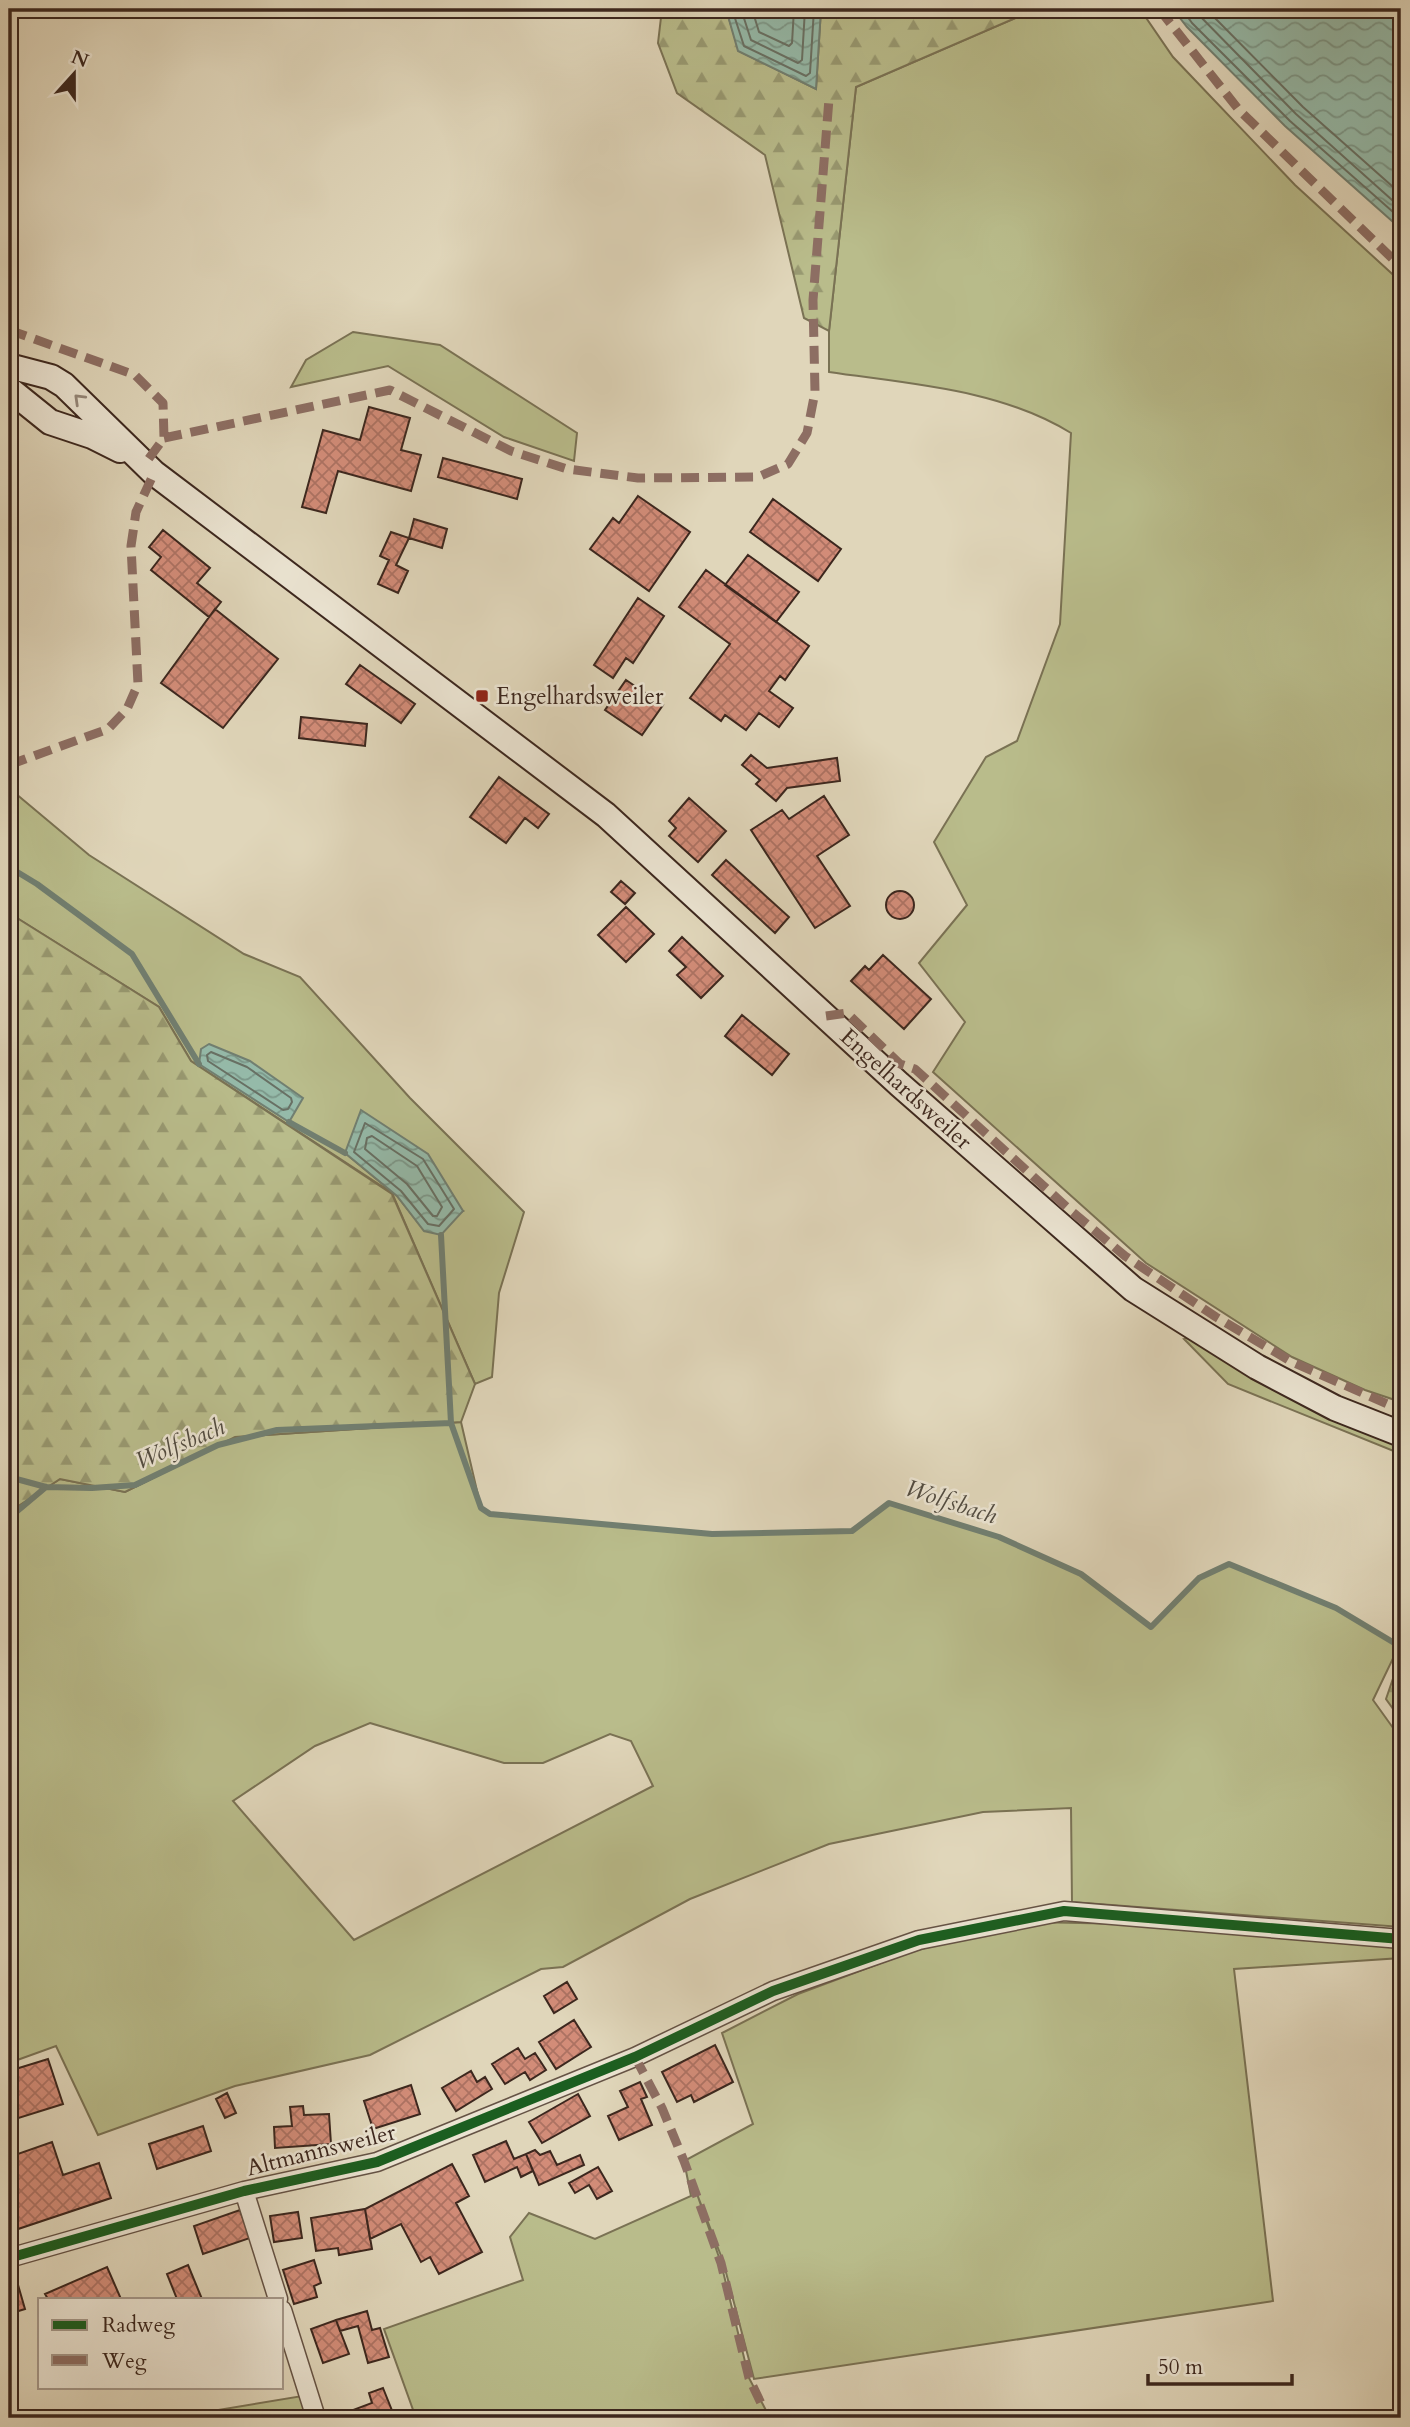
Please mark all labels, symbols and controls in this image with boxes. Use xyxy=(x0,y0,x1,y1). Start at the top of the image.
north arrow xyxy=(38,38,108,108)
text: N xyxy=(67,44,93,74)
one-way arrow xyxy=(74,394,87,407)
place label: Engelhardsweiler xyxy=(496,681,664,712)
marker: Engelhardsweiler xyxy=(474,688,490,704)
street label: Engelhardsweiler xyxy=(833,1021,979,1157)
water label: Wolfsbach xyxy=(130,1410,230,1478)
water label: Wolfsbach xyxy=(901,1472,1002,1532)
street label: Altmannsweiler xyxy=(243,2116,399,2184)
legend xyxy=(38,2298,284,2388)
text: Radweg xyxy=(102,2311,175,2340)
scale bar xyxy=(1148,2343,1291,2387)
text: Weg xyxy=(101,2347,147,2376)
text: 50 m xyxy=(1158,2353,1203,2382)

